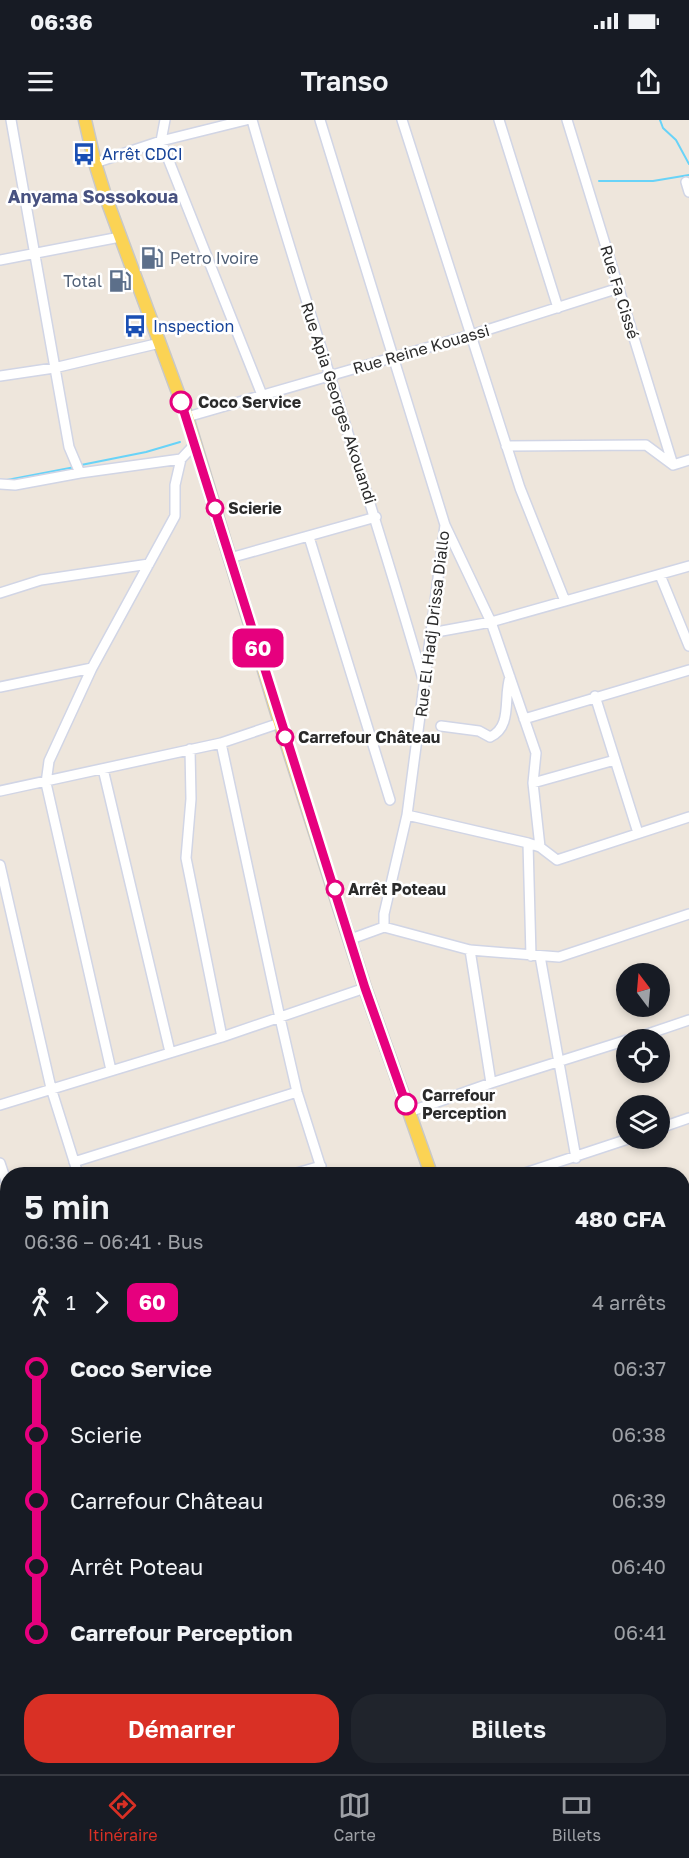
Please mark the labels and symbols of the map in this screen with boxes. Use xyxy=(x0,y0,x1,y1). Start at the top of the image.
bus stop icon: Arrêt CDCI xyxy=(71,141,97,167)
place label: Arrêt CDCI xyxy=(102,144,183,164)
district label: Anyama Sossokoua xyxy=(8,185,178,207)
street label: Rue Fa Cissé xyxy=(596,243,644,341)
fuel station icon: Petro Ivoire xyxy=(139,245,165,271)
place label: Petro Ivoire xyxy=(170,248,259,268)
fuel station icon: Total xyxy=(107,268,133,294)
place label: Total xyxy=(63,271,102,291)
street label: Rue Apia Georges Akouandi xyxy=(297,300,381,506)
bus stop icon: Inspection xyxy=(122,313,148,339)
place label: Inspection xyxy=(153,316,234,336)
street label: Rue Reine Kouassi xyxy=(350,320,492,378)
marker: Coco Service xyxy=(170,391,192,413)
place label: Coco Service xyxy=(198,392,301,412)
place label: Scierie xyxy=(228,498,282,518)
marker: Scierie xyxy=(206,499,224,517)
street label: Rue El Hadj Drissa Diallo xyxy=(411,530,453,718)
line badge: 60 xyxy=(231,628,285,668)
place label: Carrefour Château xyxy=(298,727,440,747)
marker: Carrefour Château xyxy=(276,728,294,746)
place label: Arrêt Poteau xyxy=(348,879,446,899)
marker: Arrêt Poteau xyxy=(326,880,344,898)
north arrow xyxy=(616,963,670,1017)
place label: Carrefour Perception xyxy=(422,1085,506,1123)
marker: Carrefour Perception xyxy=(395,1093,417,1115)

